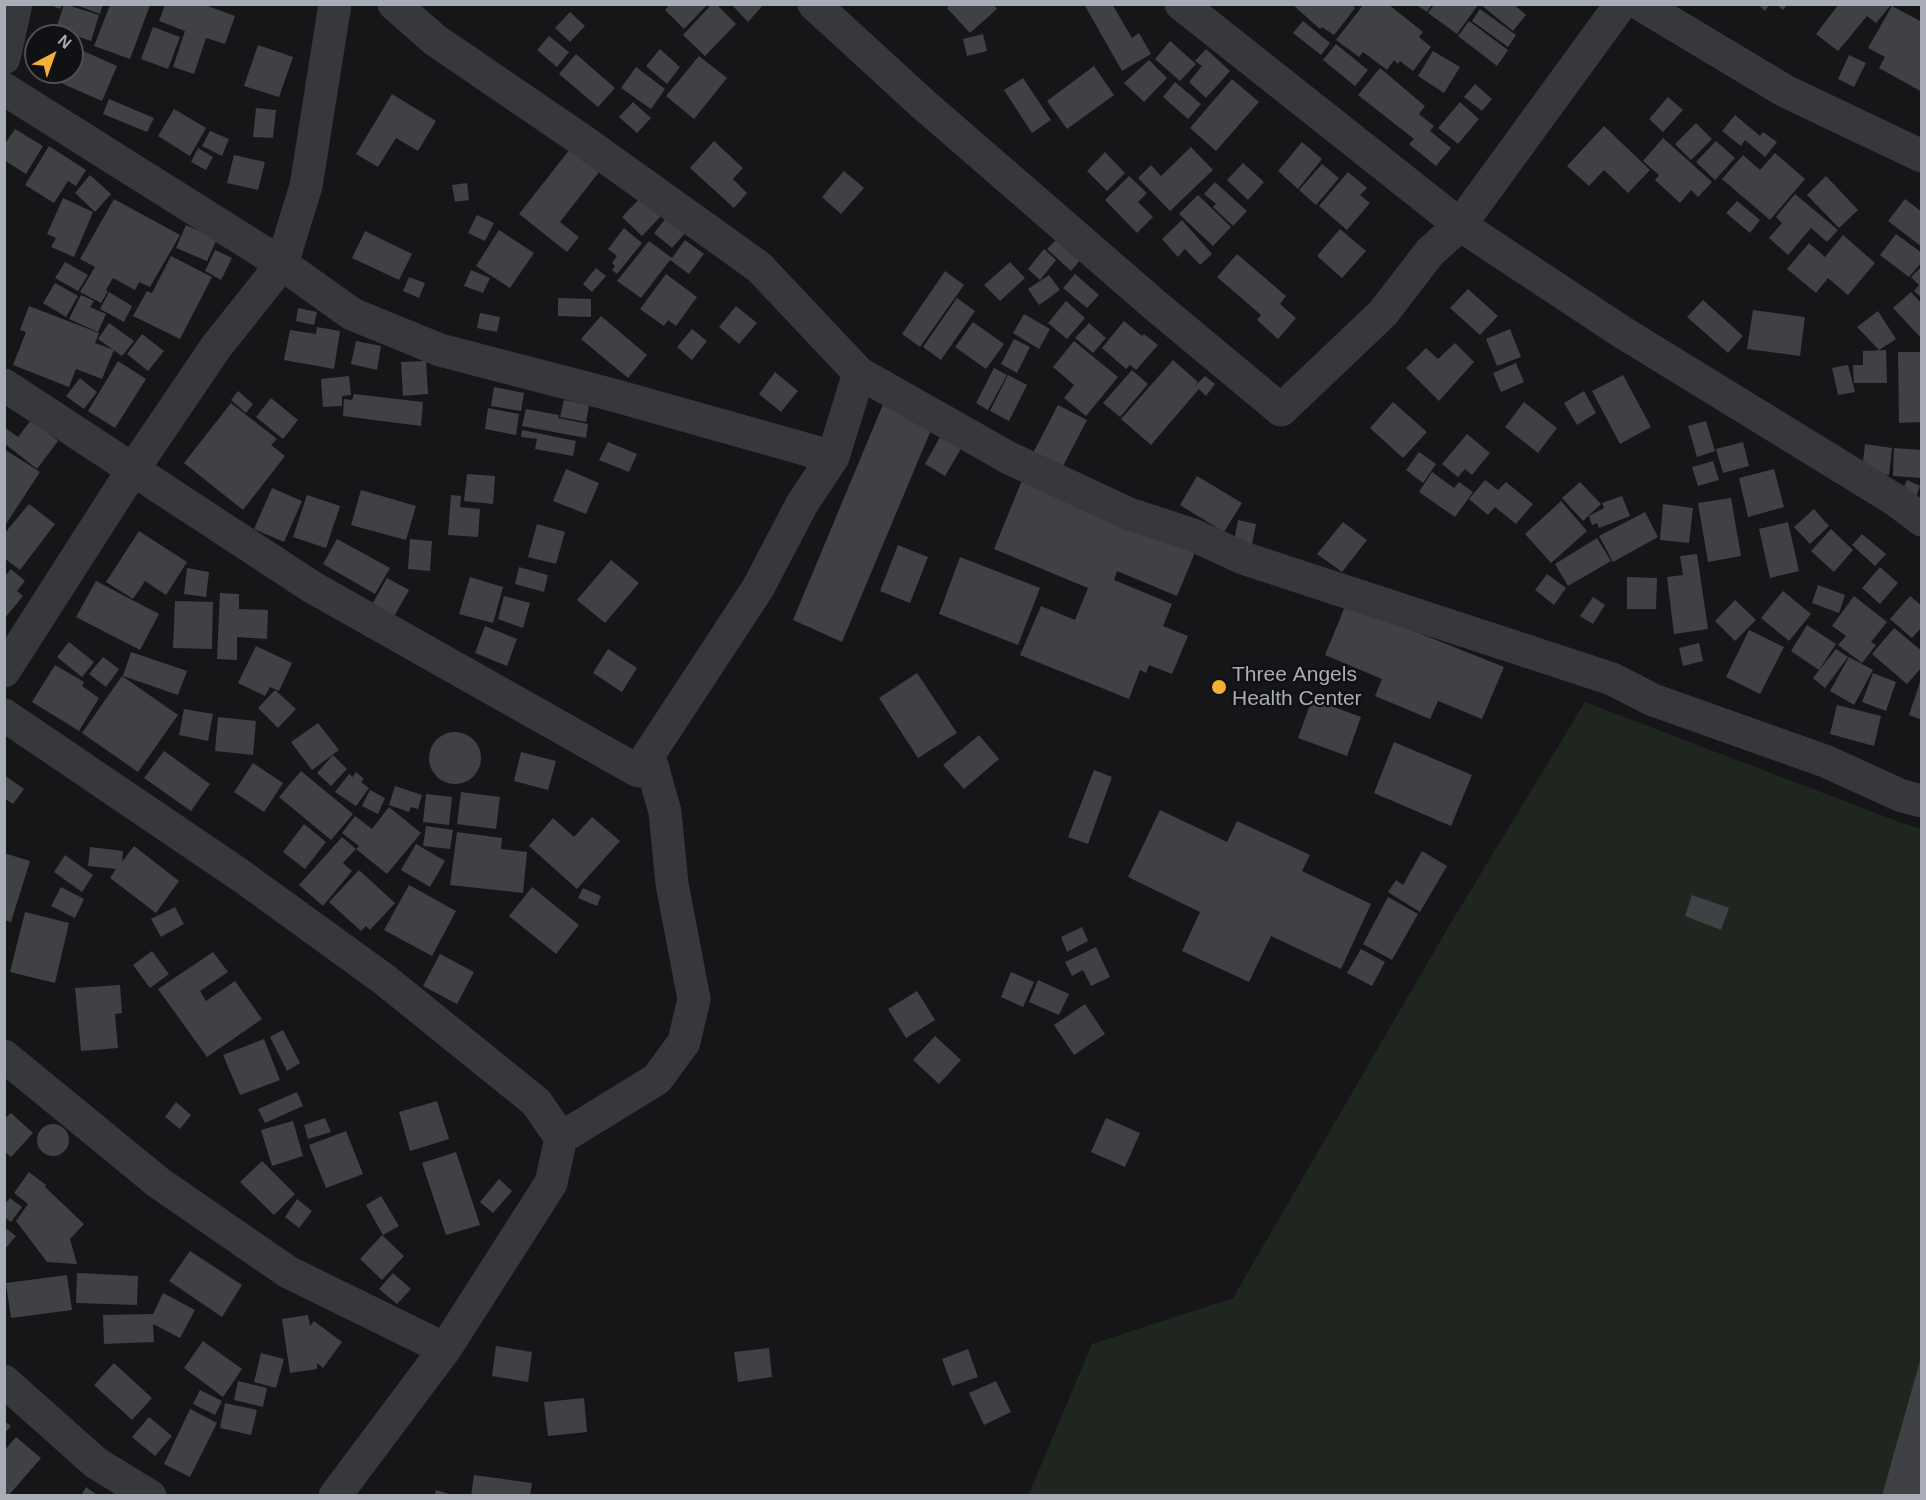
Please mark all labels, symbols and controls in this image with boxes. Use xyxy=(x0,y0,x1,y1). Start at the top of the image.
north arrow xyxy=(24,24,84,84)
text: N xyxy=(55,31,75,52)
place label: Three Angels Health Center xyxy=(1232,662,1362,712)
marker: Three Angels Health Center xyxy=(1210,678,1228,696)

